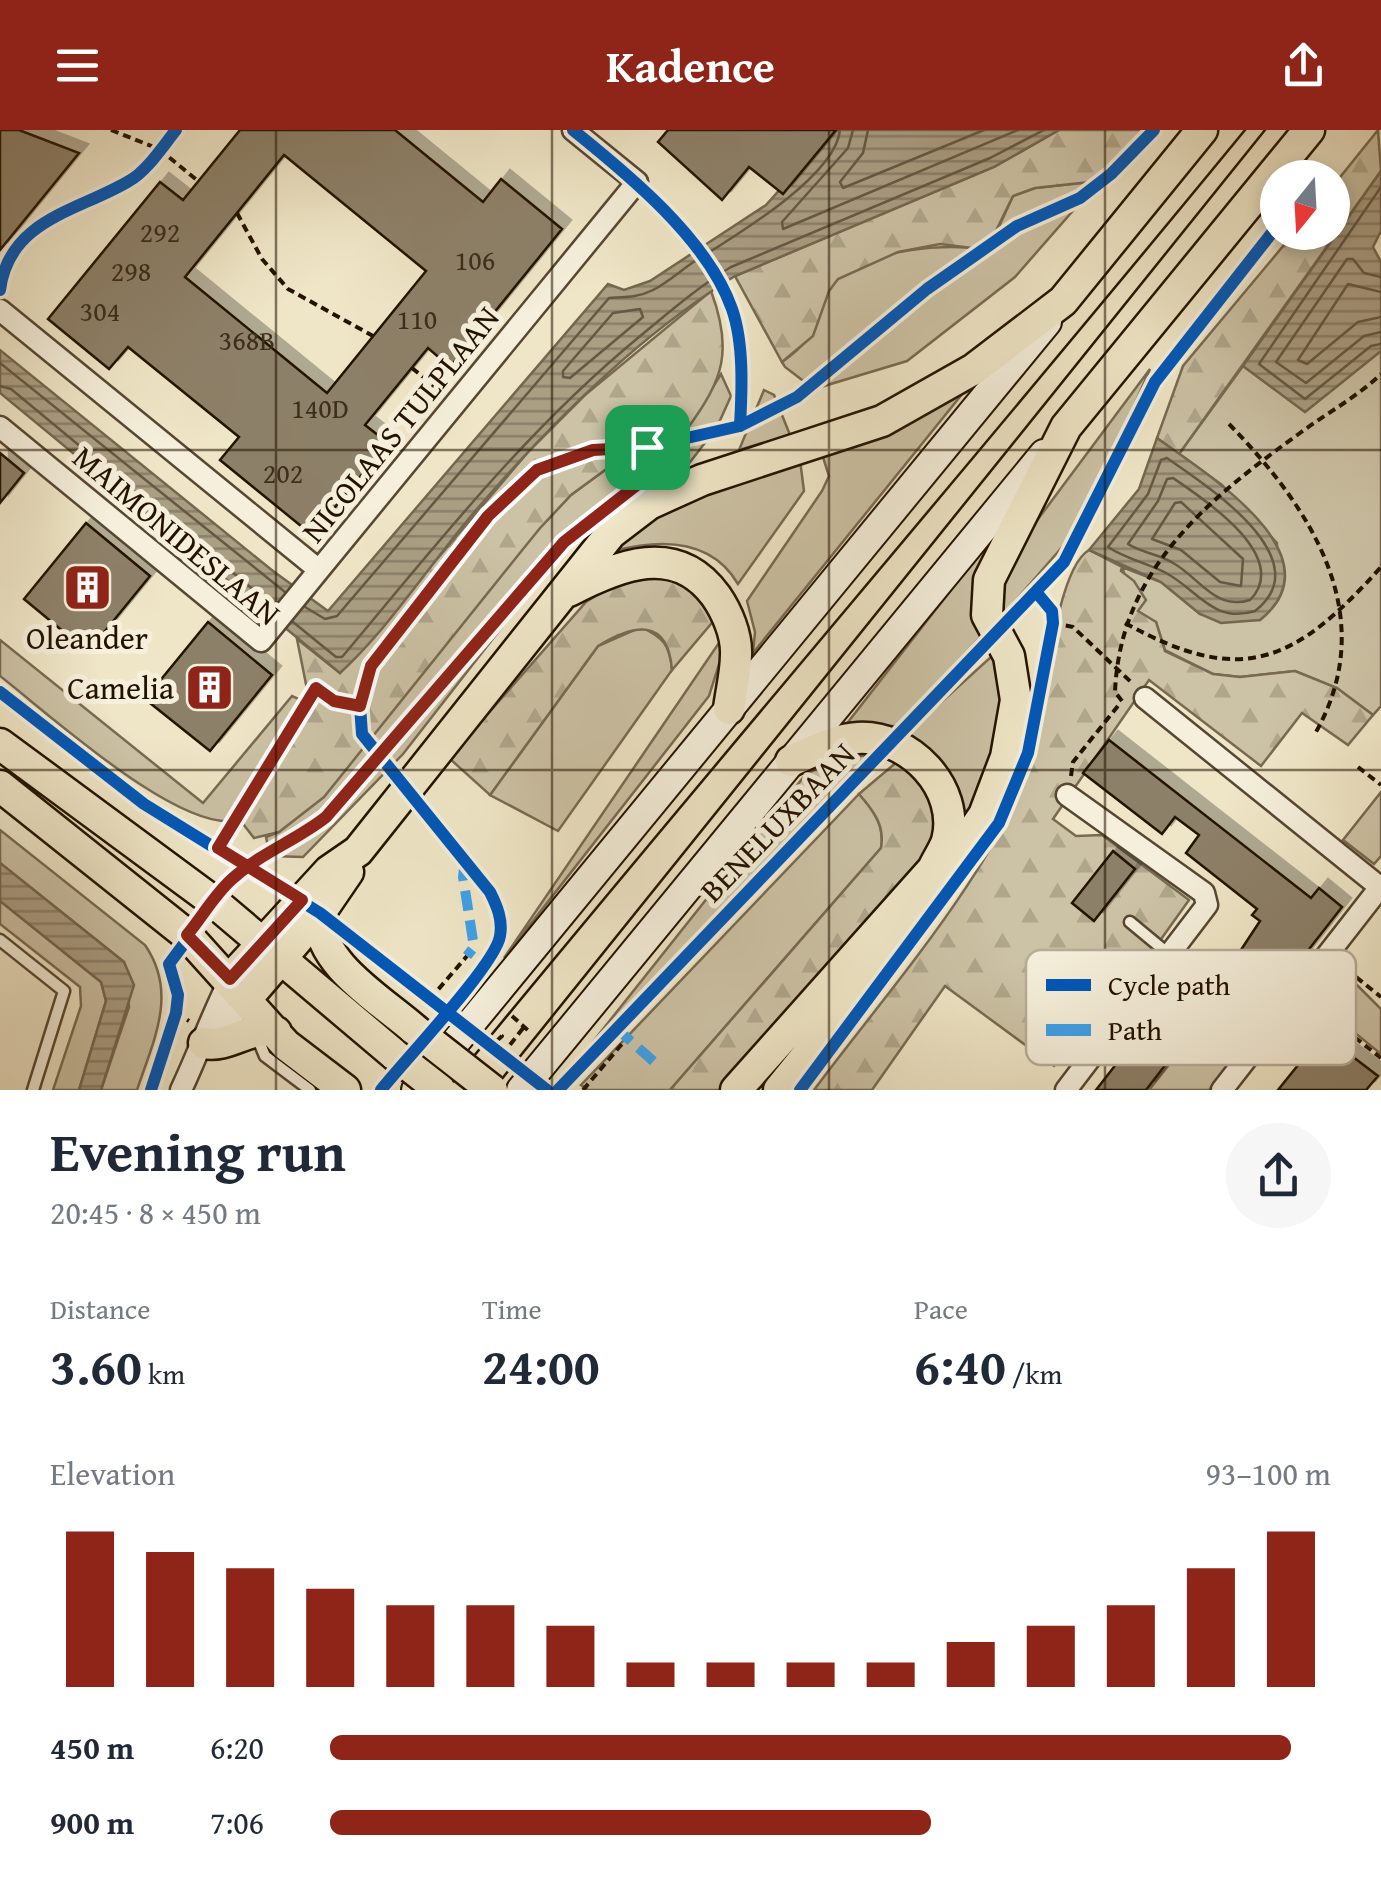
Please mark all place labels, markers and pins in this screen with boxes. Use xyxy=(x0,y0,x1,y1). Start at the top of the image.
pin xyxy=(605,405,690,490)
building icon: Oleander xyxy=(61,561,113,613)
place label: Oleander xyxy=(26,614,148,661)
building icon: Camelia xyxy=(183,661,235,713)
place label: Camelia xyxy=(67,664,174,711)

